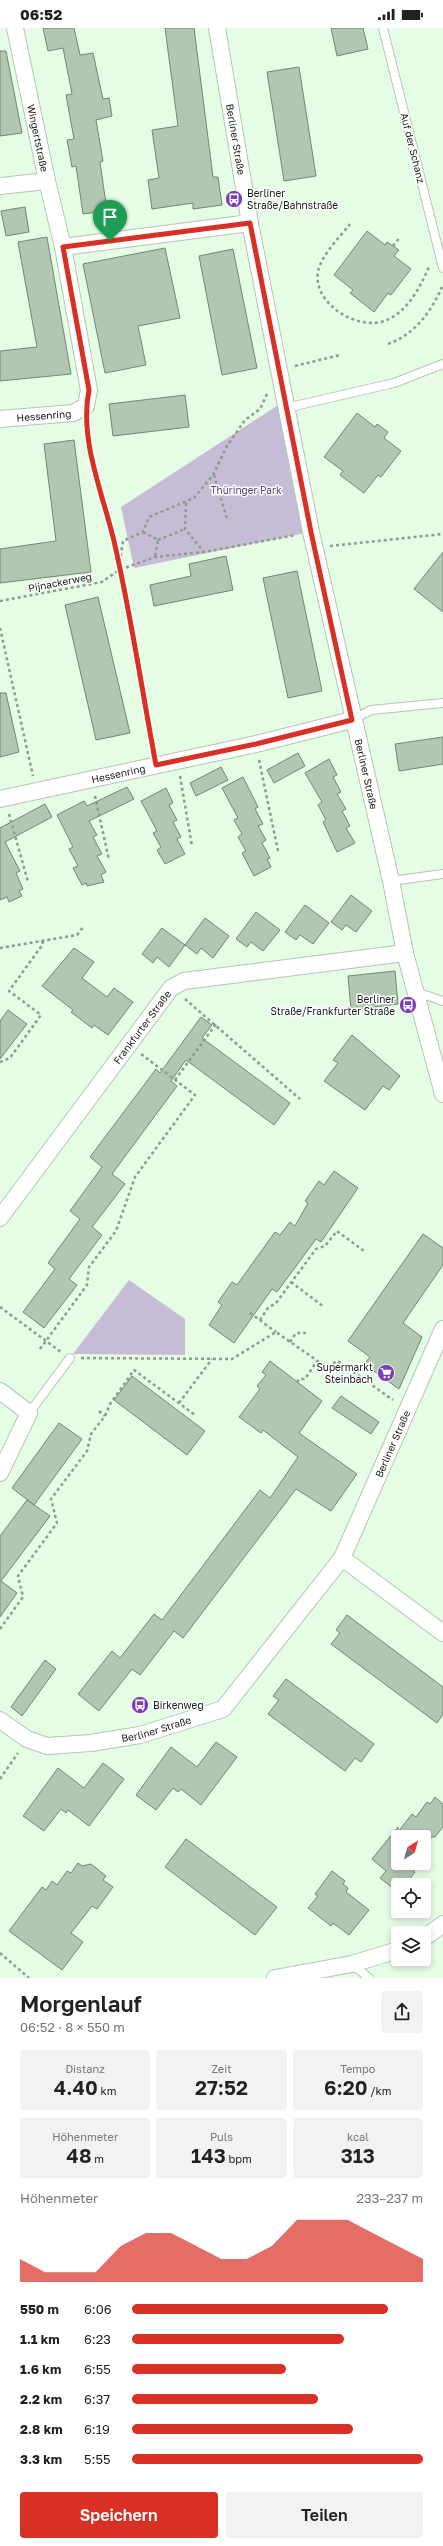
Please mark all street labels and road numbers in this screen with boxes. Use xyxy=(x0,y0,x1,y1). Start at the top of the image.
street label: Wingertstraße xyxy=(25,103,51,173)
street label: Berliner Straße xyxy=(224,103,248,176)
street label: Auf der Schanz xyxy=(398,112,428,184)
street label: Hessenring xyxy=(16,407,72,424)
street label: Pijnackerweg xyxy=(27,570,93,594)
street label: Berliner Straße xyxy=(353,738,380,811)
street label: Hessenring xyxy=(90,762,146,785)
street label: Frankfurter Straße xyxy=(111,988,173,1066)
street label: Berliner Straße xyxy=(372,1408,412,1479)
street label: Berliner Straße xyxy=(120,1713,193,1744)

